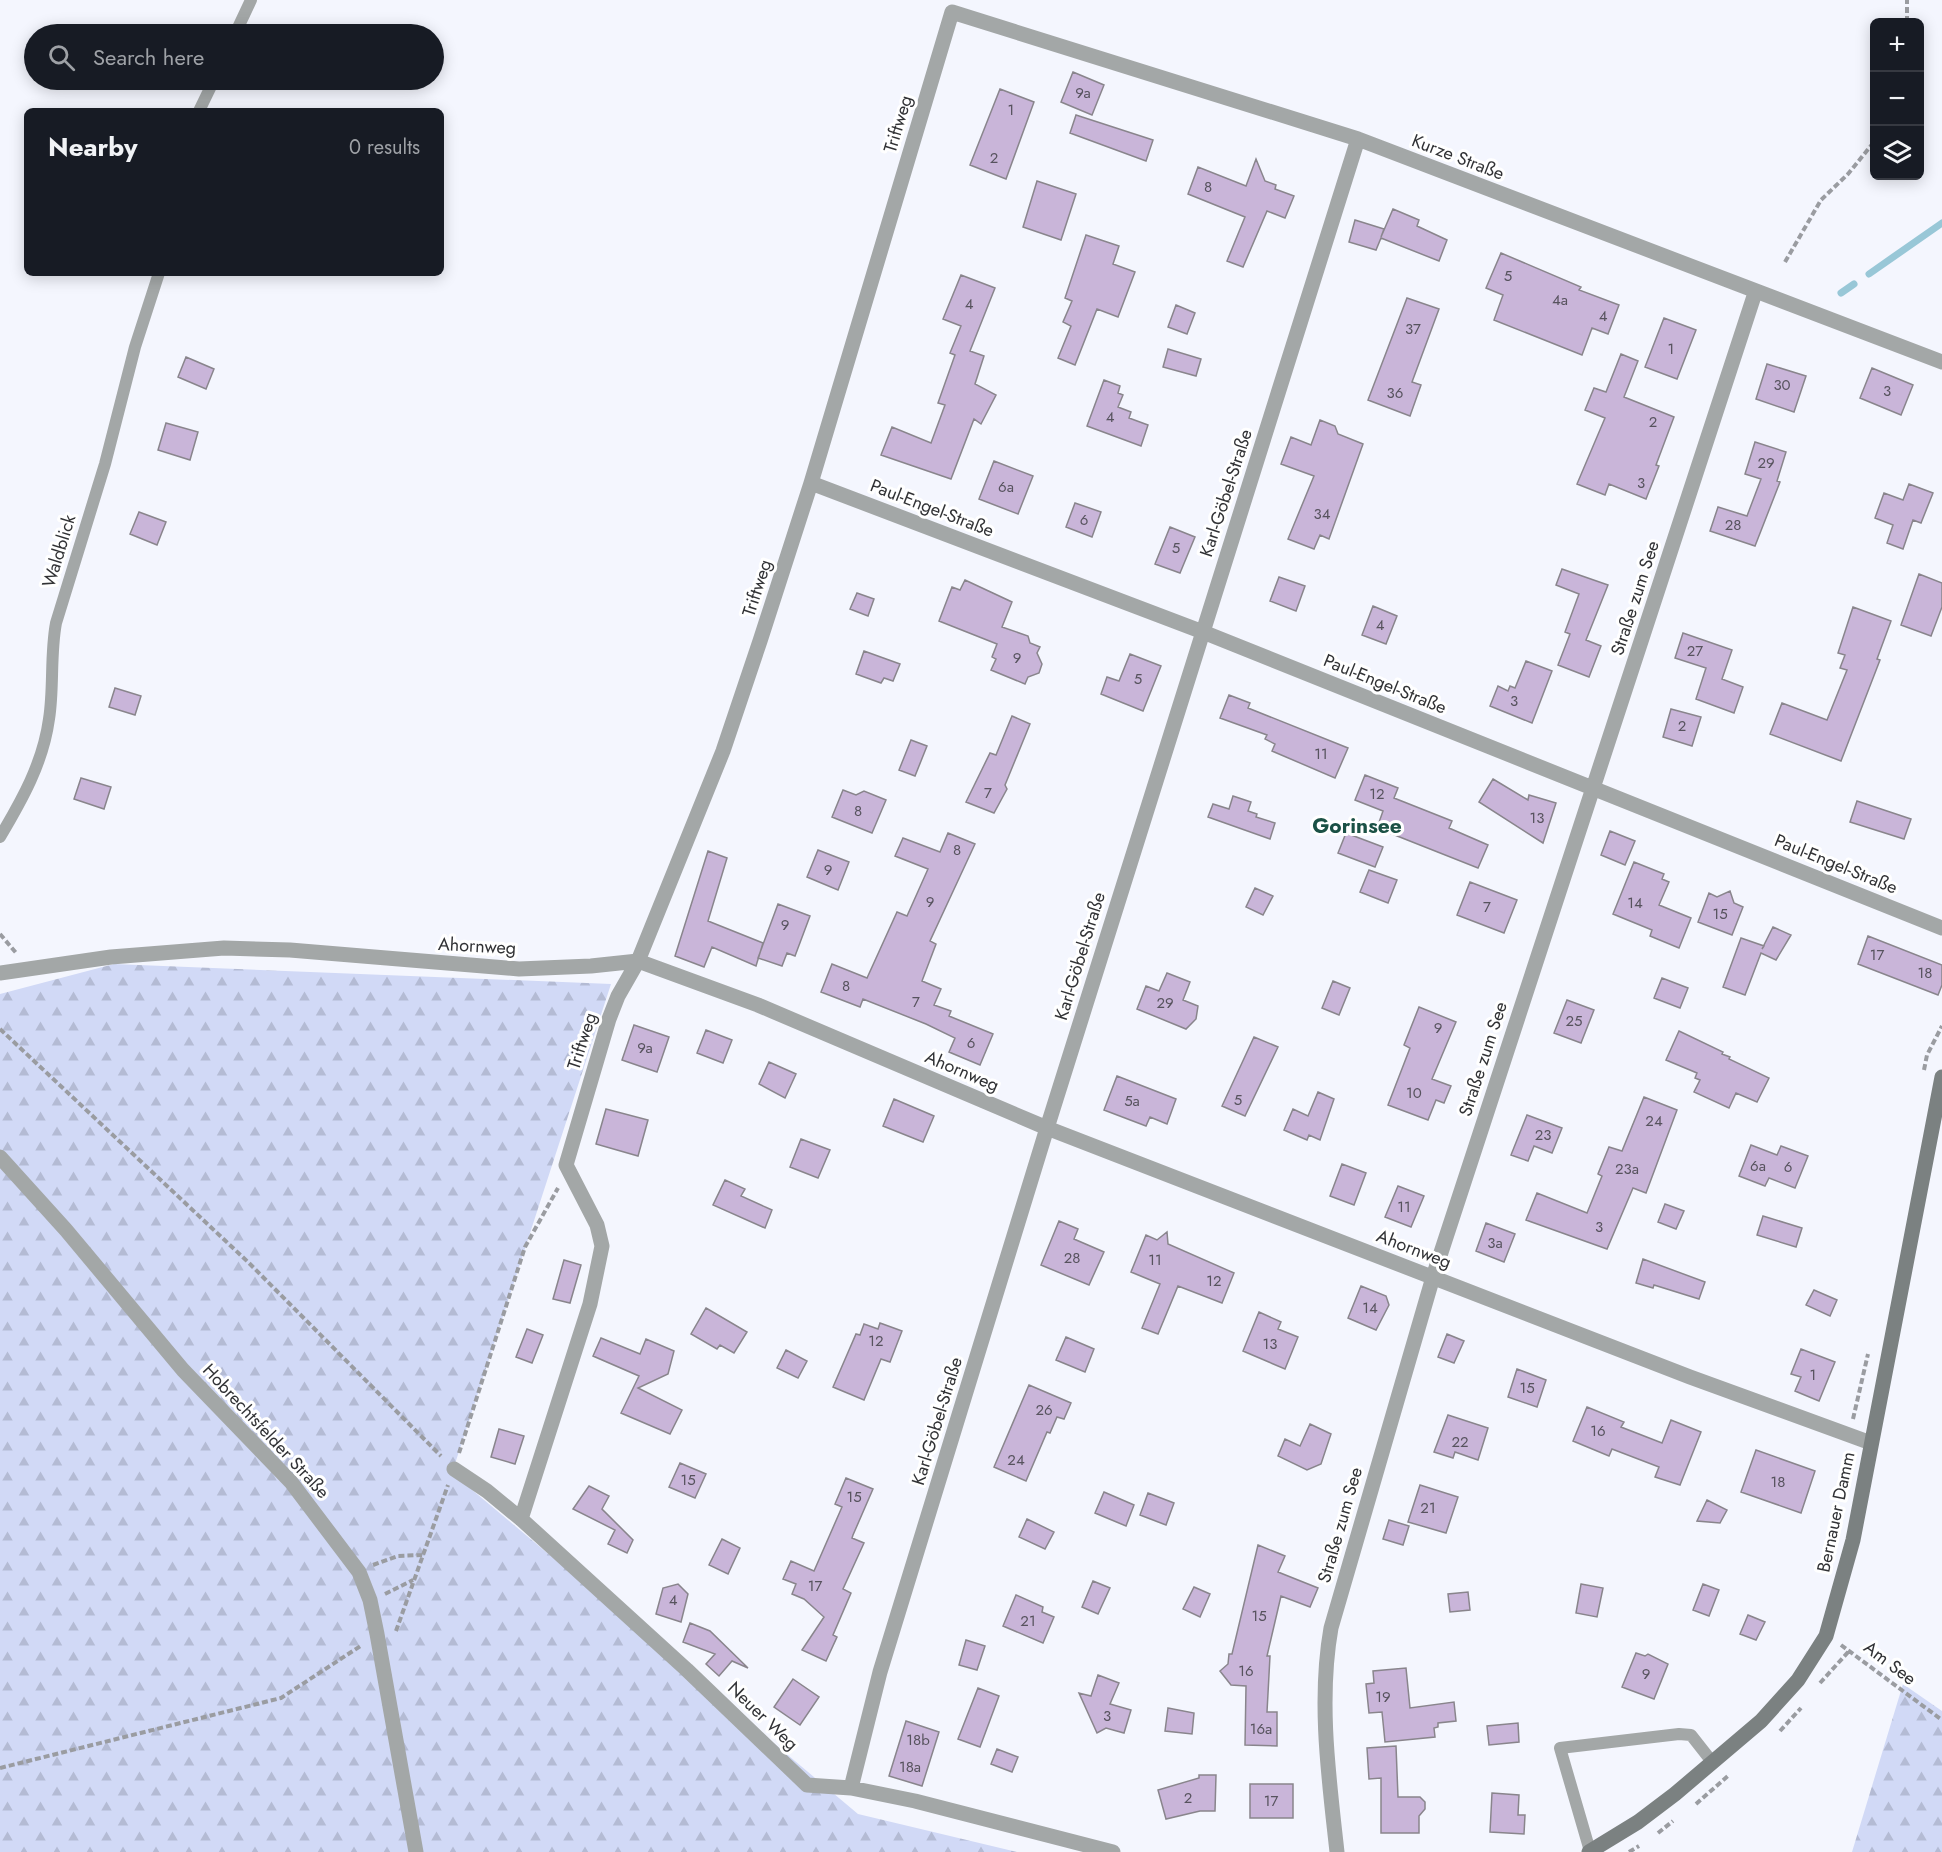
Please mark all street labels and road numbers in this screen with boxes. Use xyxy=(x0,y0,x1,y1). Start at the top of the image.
street label: Triftweg xyxy=(877,92,919,156)
street label: Kurze Straße xyxy=(1408,127,1508,187)
street label: Karl-Göbel-Straße xyxy=(1193,426,1259,560)
street label: Paul-Engel-Straße xyxy=(866,472,998,544)
street label: Waldblick xyxy=(36,511,82,591)
street label: Straße zum See xyxy=(1604,537,1666,659)
street label: Triftweg xyxy=(736,556,778,620)
street label: Paul-Engel-Straße xyxy=(1320,647,1450,721)
street label: Paul-Engel-Straße xyxy=(1771,827,1901,901)
street label: Karl-Göbel-Straße xyxy=(1048,889,1112,1023)
street label: Ahornweg xyxy=(437,931,517,961)
street label: Straße zum See xyxy=(1452,998,1514,1120)
street label: Triftweg xyxy=(561,1009,603,1073)
street label: Ahornweg xyxy=(921,1044,1003,1098)
street label: Ahornweg xyxy=(1373,1223,1455,1275)
street label: Karl-Göbel-Straße xyxy=(905,1354,969,1488)
street label: Hobrechtsfelder Straße xyxy=(197,1358,335,1504)
street label: Bernauer Damm xyxy=(1811,1449,1861,1575)
street label: Straße zum See xyxy=(1311,1464,1369,1586)
street label: Am See xyxy=(1858,1635,1922,1691)
street label: Neuer Weg xyxy=(722,1676,804,1756)

